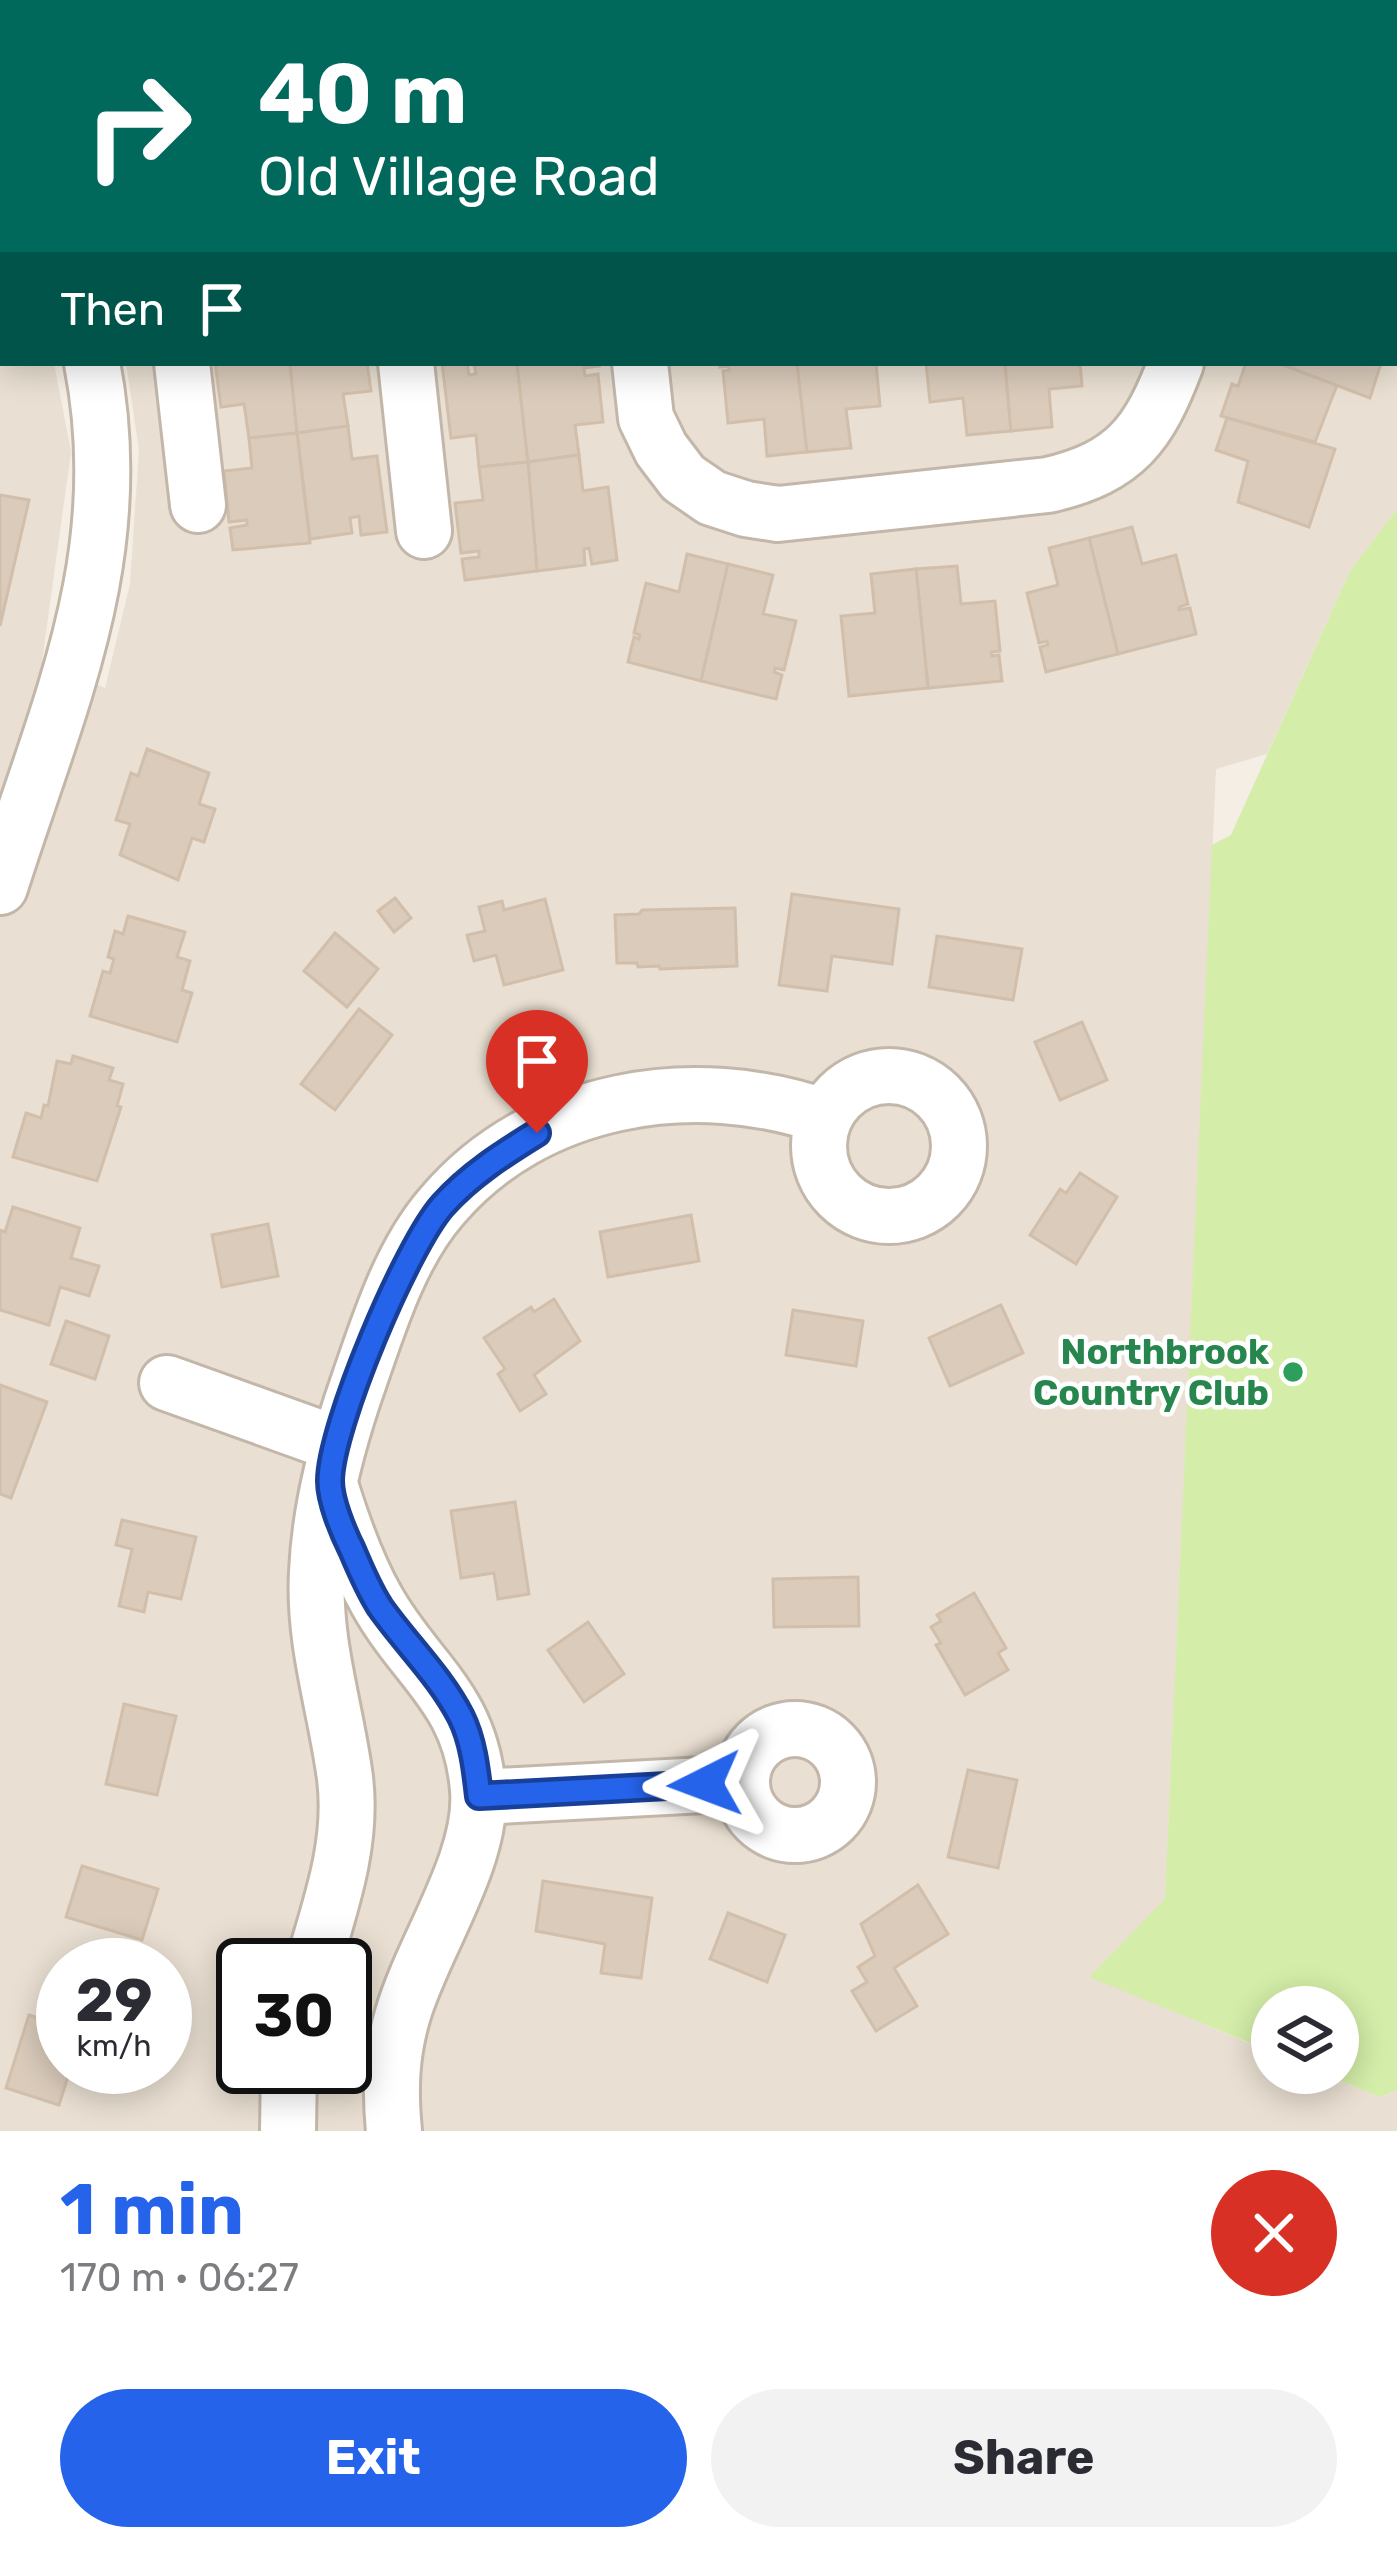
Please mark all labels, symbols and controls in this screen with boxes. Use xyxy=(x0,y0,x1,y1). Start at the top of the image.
text: 40 m xyxy=(258,44,467,144)
icon: right xyxy=(60,48,216,204)
text: Old Village Road xyxy=(258,145,660,209)
icon: arrive xyxy=(189,276,255,342)
text: Then xyxy=(60,283,165,336)
pin xyxy=(486,1010,588,1133)
icon: arrive xyxy=(504,1028,570,1094)
place label: Northbrook Country Club xyxy=(1033,1330,1269,1414)
marker: Northbrook Country Club xyxy=(1280,1359,1306,1385)
position arrow xyxy=(642,1721,768,1847)
speed limit sign: 30 xyxy=(216,1938,372,2094)
text: 29 xyxy=(75,1965,153,2036)
map controls xyxy=(1251,1986,1359,2094)
button: layers xyxy=(1251,1986,1359,2094)
text: km/h xyxy=(77,2028,151,2064)
text: 1 min xyxy=(60,2167,244,2252)
button: close xyxy=(1211,2170,1337,2296)
text: 170 m · 06:27 xyxy=(60,2255,299,2301)
button: Exit xyxy=(60,2389,687,2527)
button: Share xyxy=(711,2389,1337,2527)

